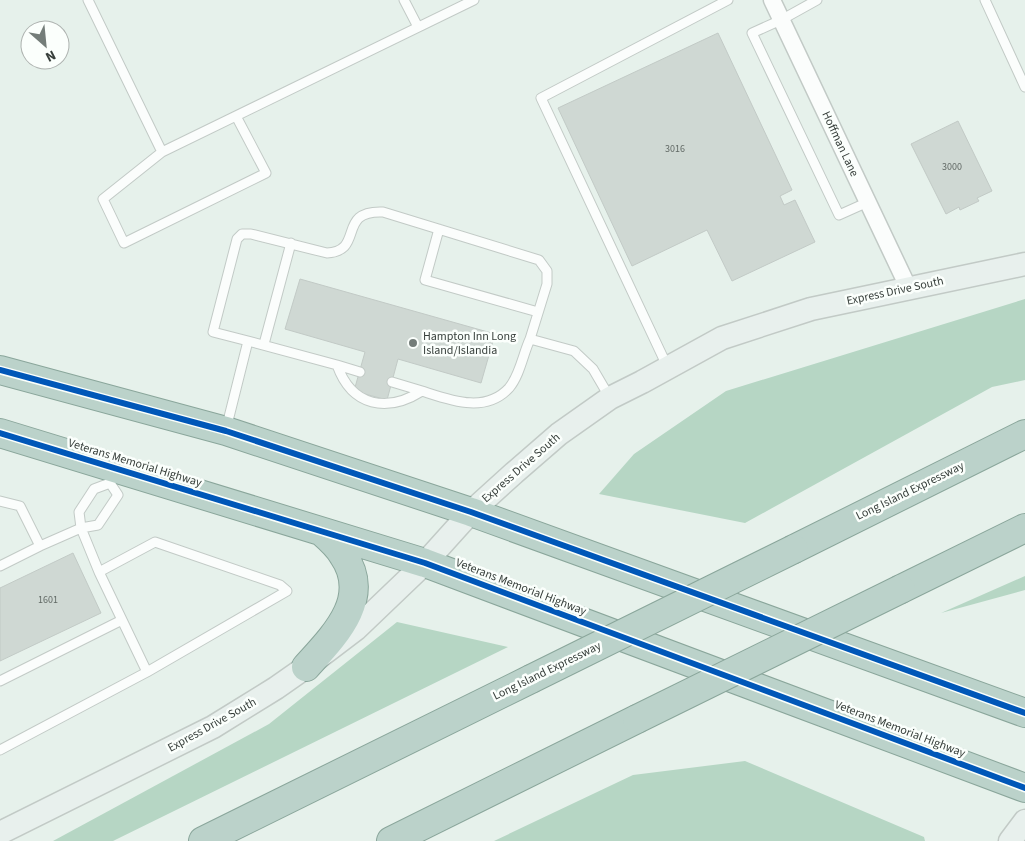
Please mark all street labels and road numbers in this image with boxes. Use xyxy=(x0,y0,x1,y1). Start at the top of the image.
street label: Hoffman Lane xyxy=(817,108,863,180)
street label: Express Drive South xyxy=(845,272,945,310)
street label: Express Drive South xyxy=(478,429,564,507)
street label: Veterans Memorial Highway xyxy=(66,435,204,492)
street label: Long Island Expressway xyxy=(853,457,967,525)
street label: Veterans Memorial Highway xyxy=(453,554,589,620)
street label: Long Island Expressway xyxy=(490,637,604,705)
street label: Express Drive South xyxy=(165,694,259,756)
street label: Veterans Memorial Highway xyxy=(832,696,968,762)

